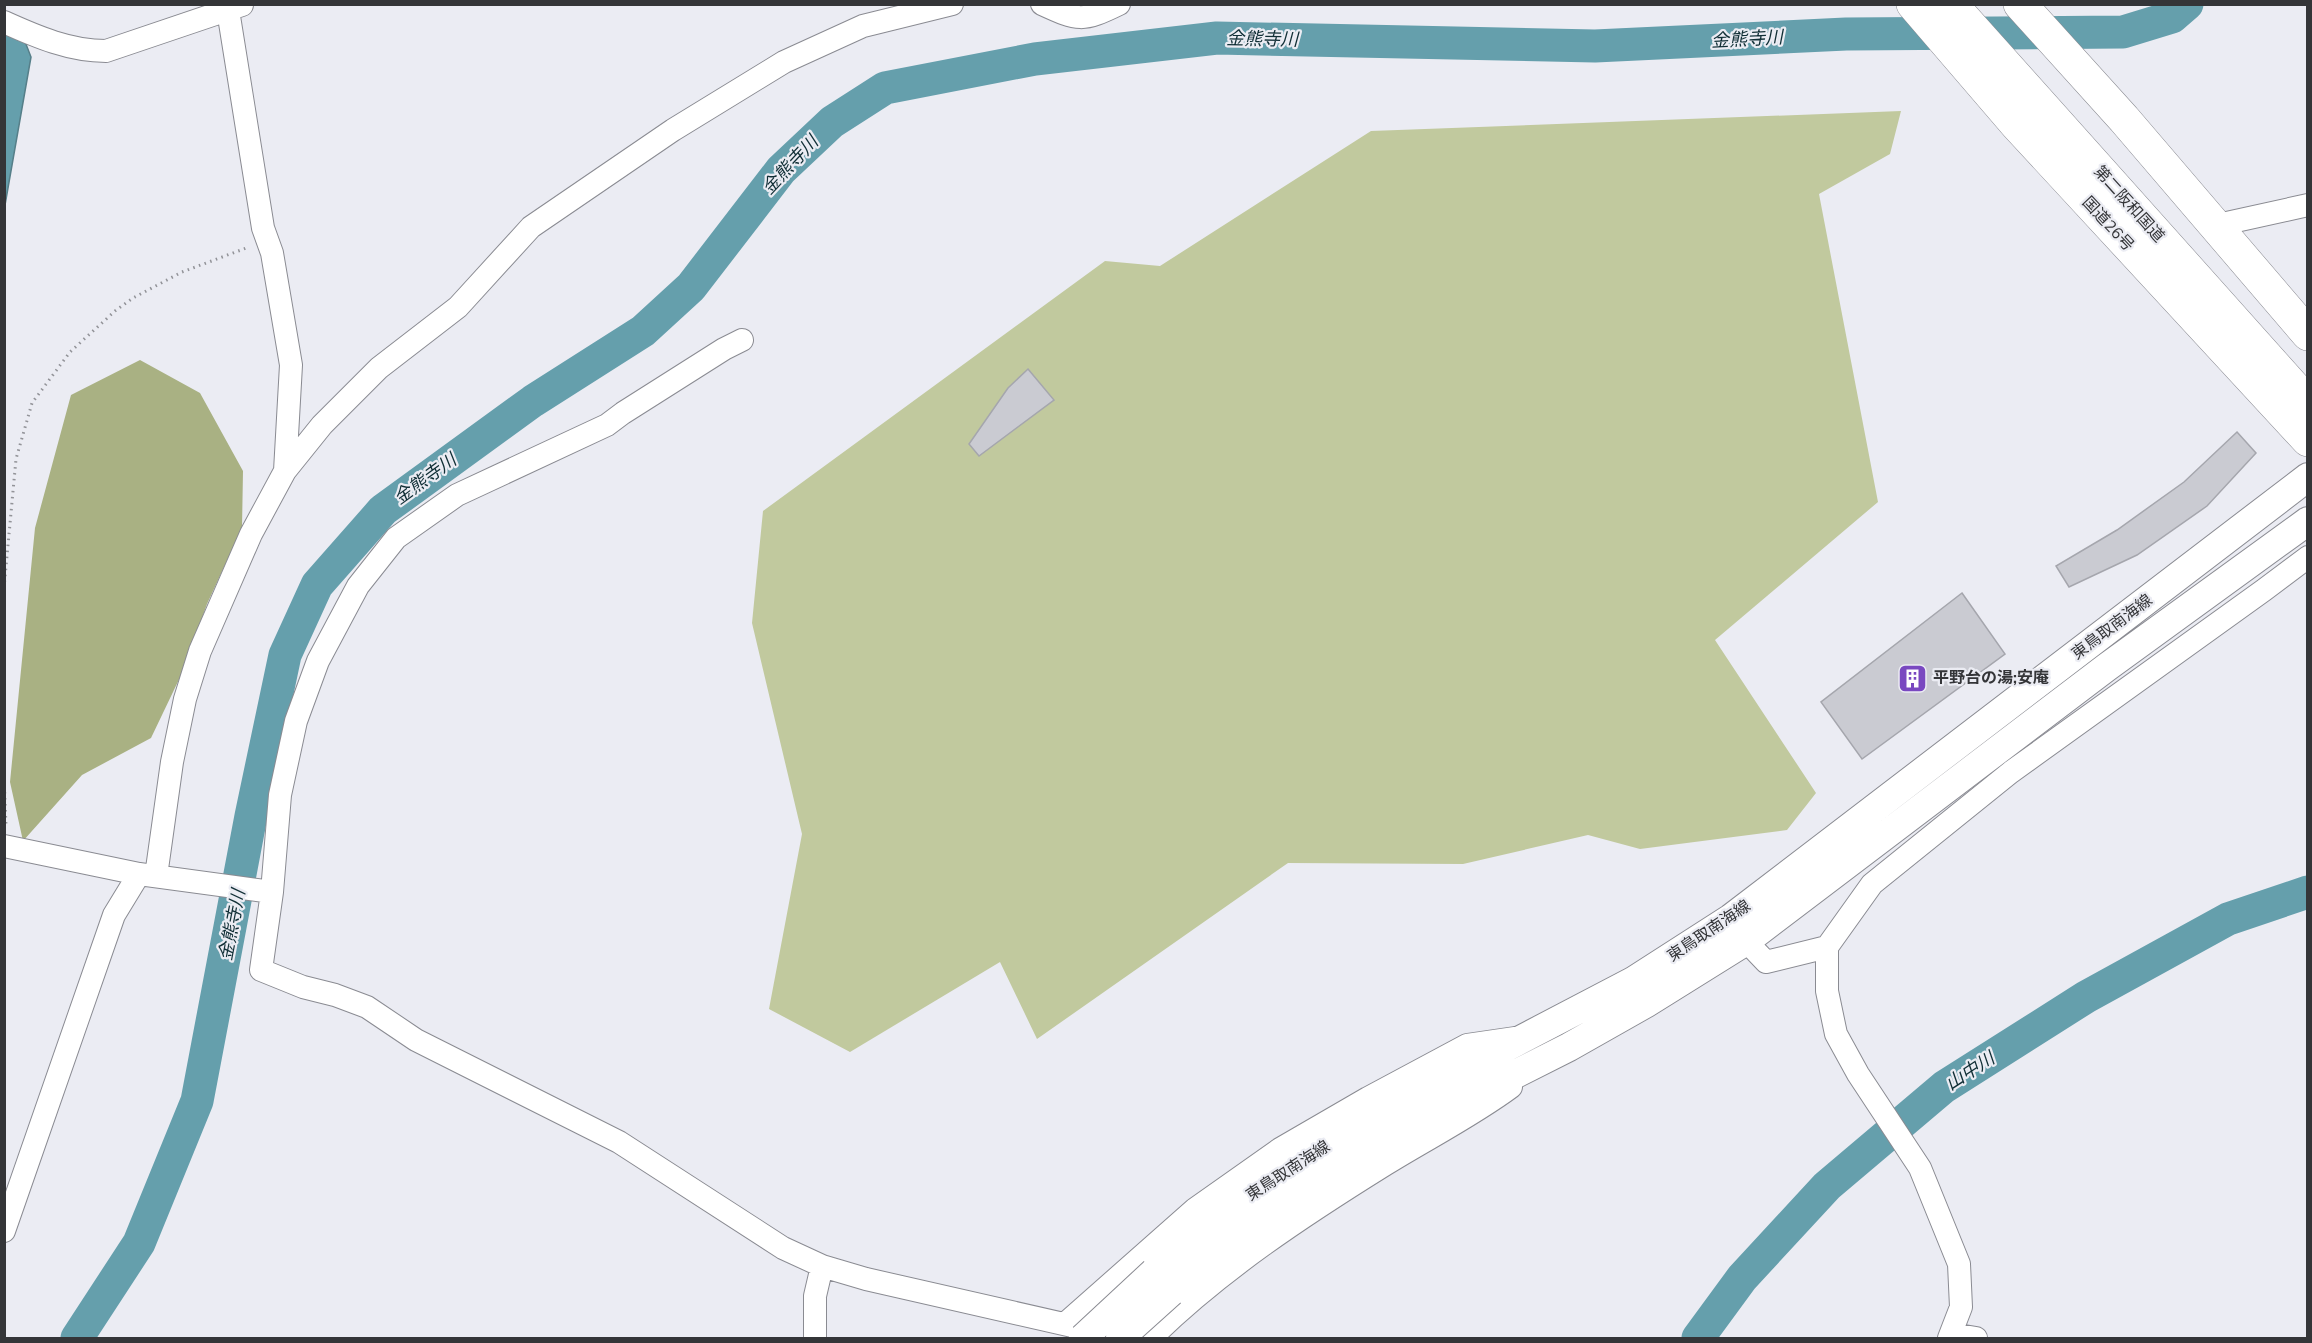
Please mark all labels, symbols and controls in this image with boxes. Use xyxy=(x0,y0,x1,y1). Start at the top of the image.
water label: 金熊寺川 xyxy=(1710,25,1786,53)
water label: 金熊寺川 xyxy=(1226,26,1300,52)
water label: 金熊寺川 xyxy=(757,129,825,200)
street label: 第二阪和国道 xyxy=(2089,161,2169,247)
street label: 国道26号 xyxy=(2077,192,2139,256)
water label: 金熊寺川 xyxy=(389,447,463,510)
street label: 東鳥取南海線 xyxy=(2067,589,2157,665)
building icon: 平野台の湯;安庵 xyxy=(1896,662,1928,694)
place label: 平野台の湯;安庵 xyxy=(1933,667,2049,689)
water label: 金熊寺川 xyxy=(213,885,251,963)
street label: 東鳥取南海線 xyxy=(1663,895,1755,967)
water label: 山中川 xyxy=(1941,1045,2001,1096)
street label: 東鳥取南海線 xyxy=(1242,1136,1334,1206)

